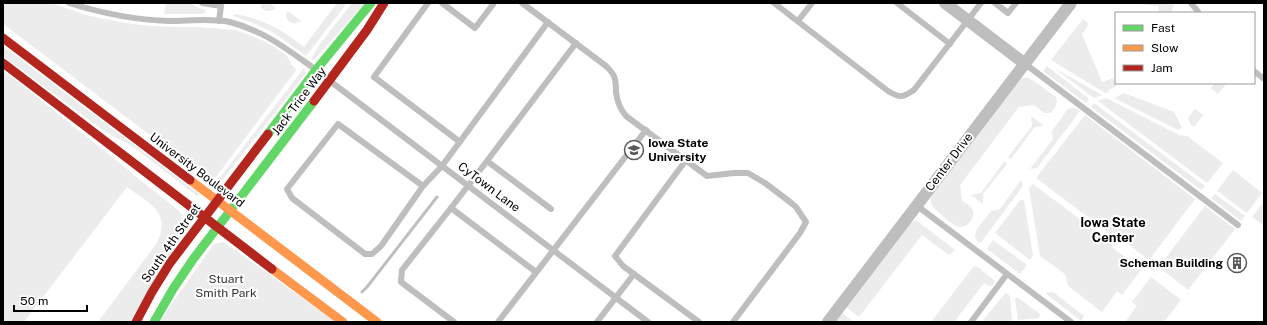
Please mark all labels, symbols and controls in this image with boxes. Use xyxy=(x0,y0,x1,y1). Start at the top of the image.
legend xyxy=(1115,12,1255,84)
text: Fast xyxy=(1151,21,1176,35)
text: Slow xyxy=(1151,41,1179,55)
text: Jam xyxy=(1151,61,1173,75)
street label: Jack Trice Way xyxy=(269,64,329,138)
street label: University Boulevard xyxy=(147,130,247,210)
street label: Center Drive xyxy=(923,130,976,194)
place label: Iowa State University xyxy=(648,136,708,164)
school or university icon: Iowa State University xyxy=(623,139,645,161)
street label: CyTown Lane xyxy=(455,159,523,215)
street label: South 4th Street xyxy=(138,200,204,285)
district label: Iowa State Center xyxy=(1080,215,1146,245)
building icon: Scheman Building xyxy=(1226,252,1248,274)
place label: Scheman Building xyxy=(1119,256,1223,270)
park label: Stuart Smith Park xyxy=(195,272,257,300)
scale bar xyxy=(14,287,87,313)
text: 50 m xyxy=(20,294,48,308)

